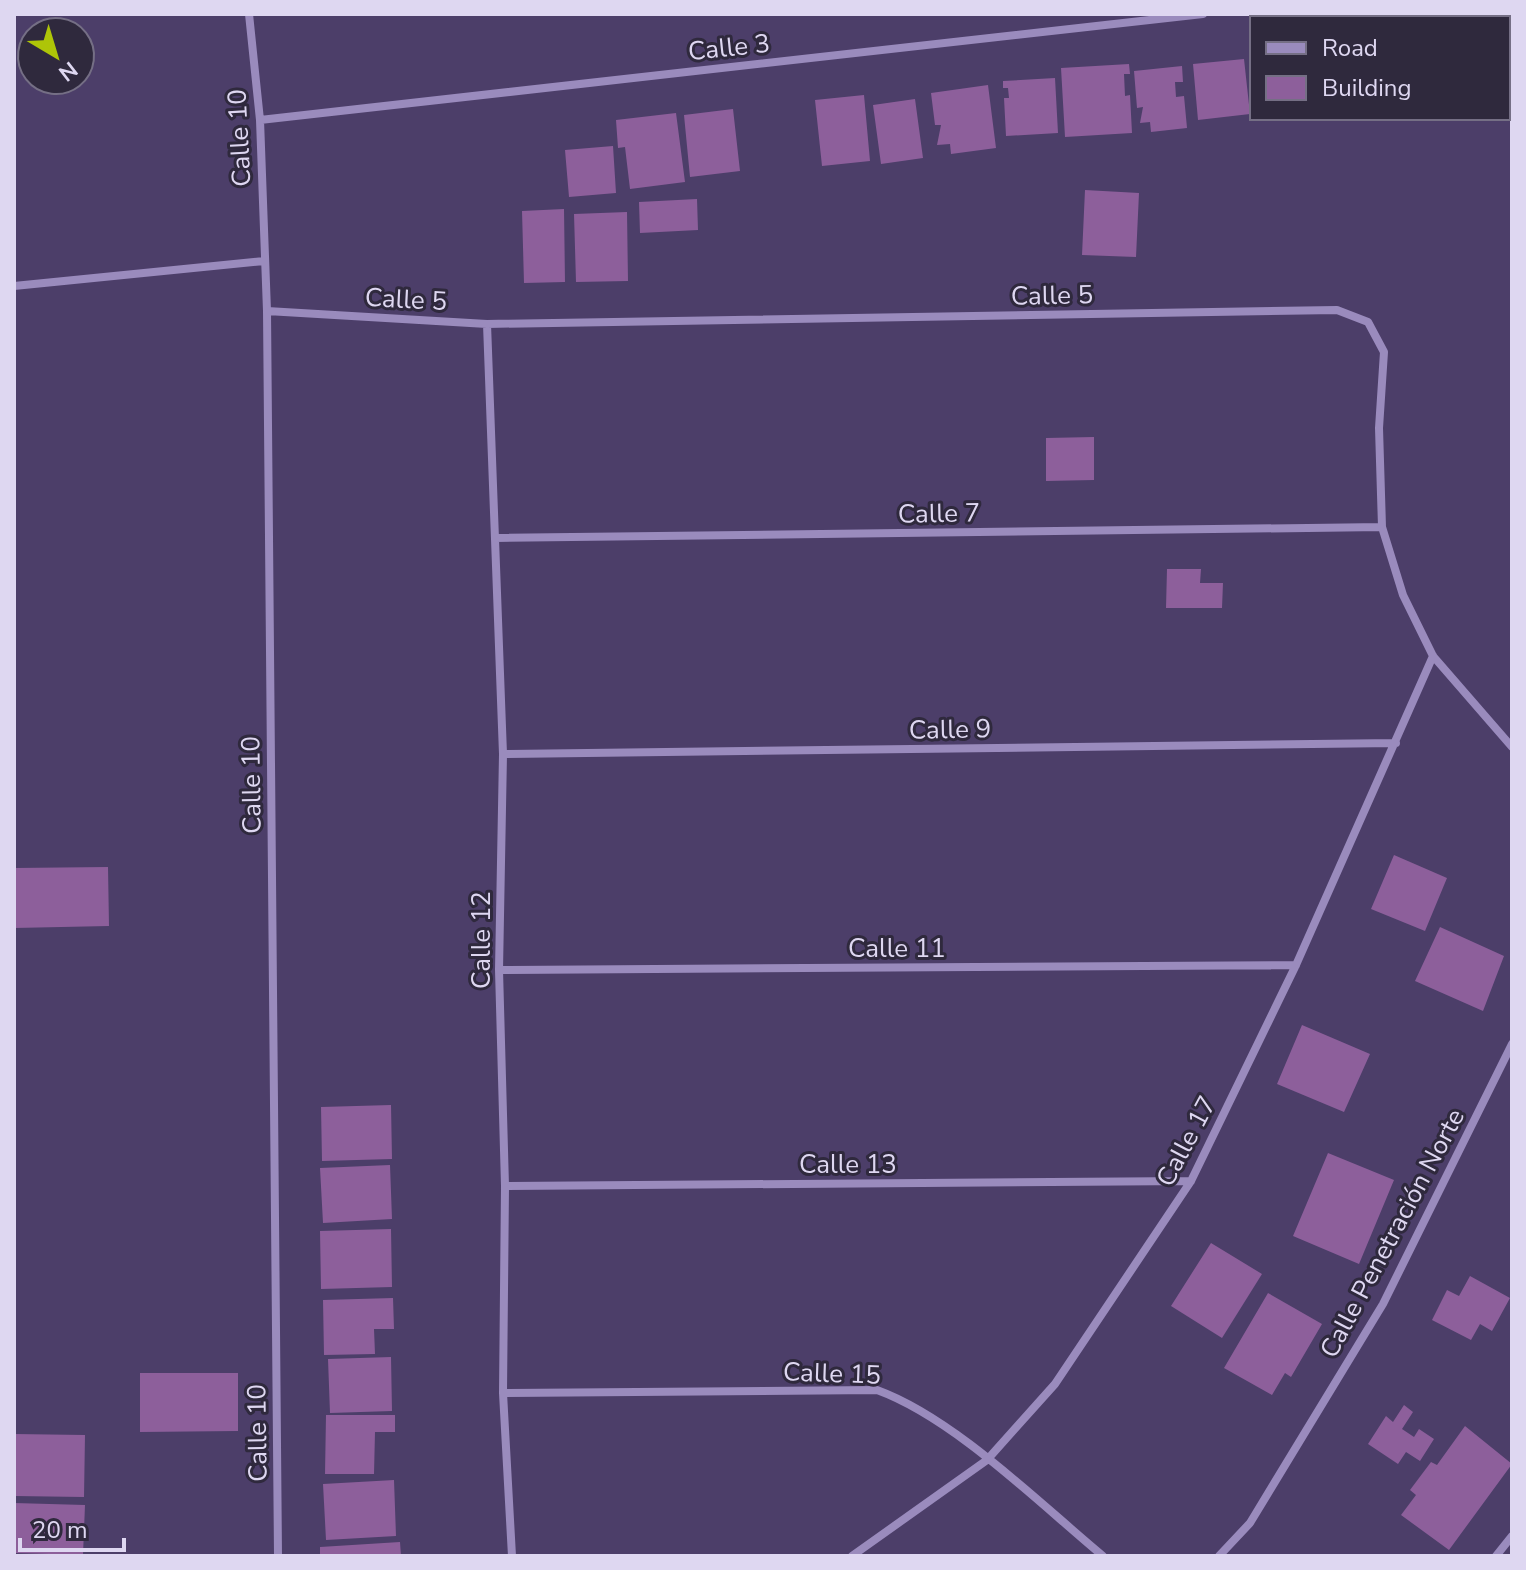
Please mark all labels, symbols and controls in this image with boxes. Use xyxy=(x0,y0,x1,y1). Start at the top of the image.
north arrow xyxy=(16,16,96,96)
legend xyxy=(1250,16,1510,120)
street label: Calle 3 xyxy=(686,26,772,69)
text: Road xyxy=(1322,32,1378,64)
text: N xyxy=(52,54,83,88)
text: Building xyxy=(1322,72,1412,104)
street label: Calle 10 xyxy=(219,88,260,188)
street label: Calle 5 xyxy=(1011,277,1093,314)
street label: Calle 5 xyxy=(364,280,448,319)
street label: Calle 7 xyxy=(898,495,980,532)
street label: Calle 9 xyxy=(909,711,991,748)
street label: Calle 10 xyxy=(233,736,270,834)
street label: Calle 12 xyxy=(464,891,499,989)
street label: Calle 11 xyxy=(848,931,946,966)
street label: Calle 17 xyxy=(1148,1090,1225,1193)
street label: Calle Penetración Norte xyxy=(1312,1103,1473,1364)
street label: Calle 13 xyxy=(799,1147,897,1182)
street label: Calle 15 xyxy=(782,1354,881,1393)
street label: Calle 10 xyxy=(239,1384,276,1482)
scale bar xyxy=(20,1502,124,1552)
text: 20 m xyxy=(32,1514,88,1546)

